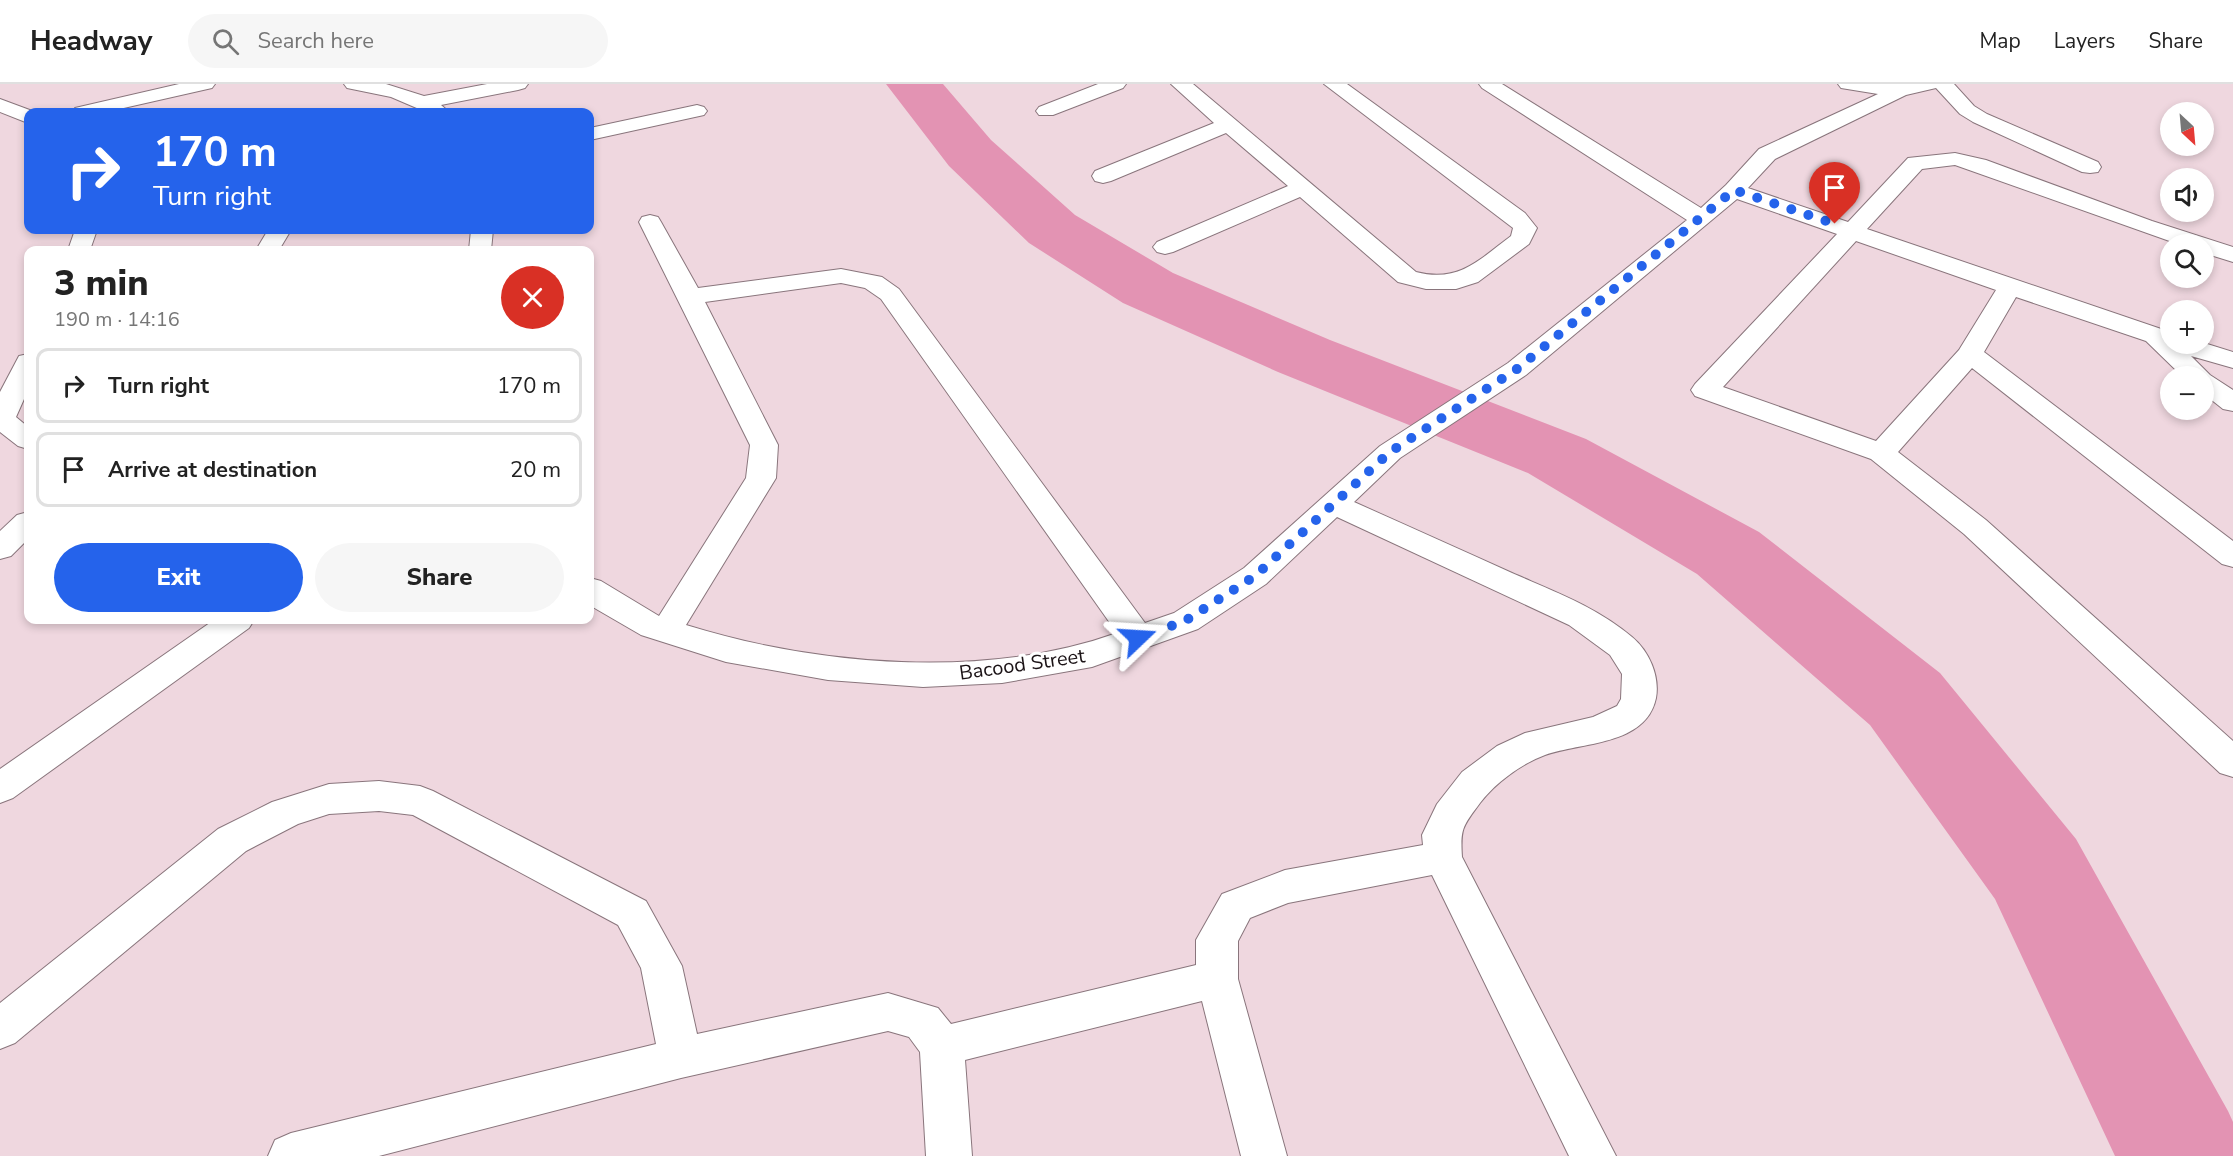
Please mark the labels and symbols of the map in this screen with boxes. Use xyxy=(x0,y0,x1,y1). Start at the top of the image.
north arrow xyxy=(2160,102,2214,156)
pin xyxy=(1809,162,1860,224)
position arrow xyxy=(1106,606,1170,670)
street label: Bacood Street xyxy=(957,642,1088,687)

